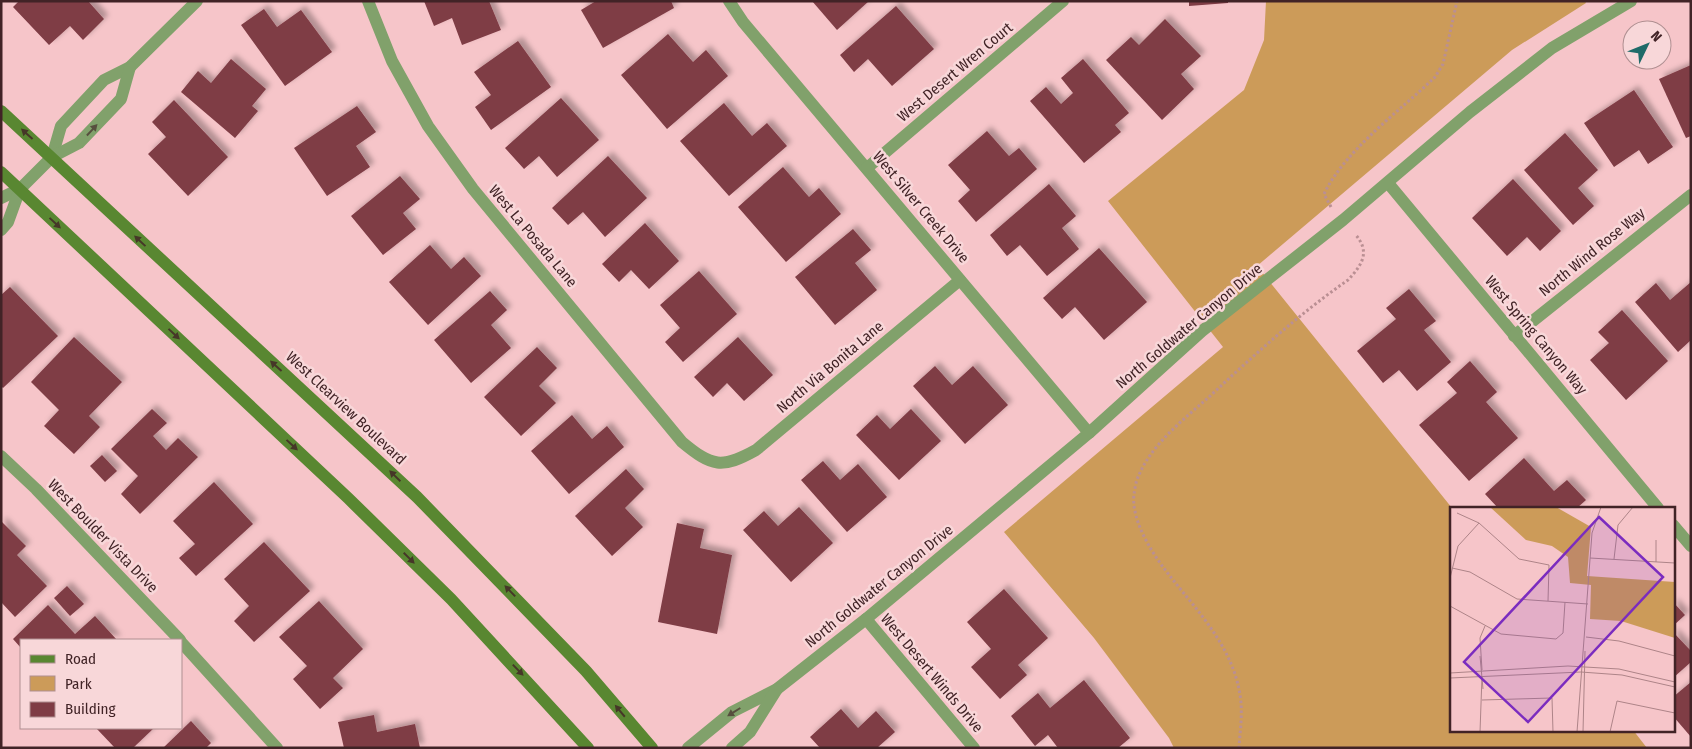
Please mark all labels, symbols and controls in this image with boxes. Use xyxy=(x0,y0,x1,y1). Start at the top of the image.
street label: West Desert Wren Court xyxy=(894,18,1016,125)
north arrow xyxy=(1622,20,1672,70)
text: N xyxy=(1647,28,1665,45)
one-way arrow xyxy=(86,124,98,136)
one-way arrow xyxy=(21,128,33,140)
street label: West Silver Creek Drive xyxy=(869,147,973,267)
street label: West La Posada Lane xyxy=(485,181,581,291)
street label: North Wind Rose Way xyxy=(1535,204,1649,300)
one-way arrow xyxy=(49,217,61,229)
one-way arrow xyxy=(135,235,147,247)
street label: North Goldwater Canyon Drive xyxy=(1112,260,1266,392)
street label: West Spring Canyon Way xyxy=(1481,272,1591,398)
street label: North Via Bonita Lane xyxy=(773,317,887,417)
one-way arrow xyxy=(167,328,179,340)
street label: West Clearview Boulevard xyxy=(282,348,410,468)
one-way arrow xyxy=(270,360,282,372)
one-way arrow xyxy=(286,439,298,451)
one-way arrow xyxy=(390,470,402,482)
street label: West Boulder Vista Drive xyxy=(44,476,162,596)
inset map xyxy=(1450,507,1674,732)
street label: North Goldwater Canyon Drive xyxy=(801,521,957,651)
one-way arrow xyxy=(403,552,415,564)
one-way arrow xyxy=(504,585,516,597)
street label: West Desert Winds Drive xyxy=(877,610,987,736)
legend xyxy=(20,639,182,729)
text: Road xyxy=(65,650,96,668)
one-way arrow xyxy=(511,664,523,676)
text: Park xyxy=(65,675,92,693)
text: Building xyxy=(65,700,116,718)
one-way arrow xyxy=(614,705,626,717)
one-way arrow xyxy=(727,707,741,717)

